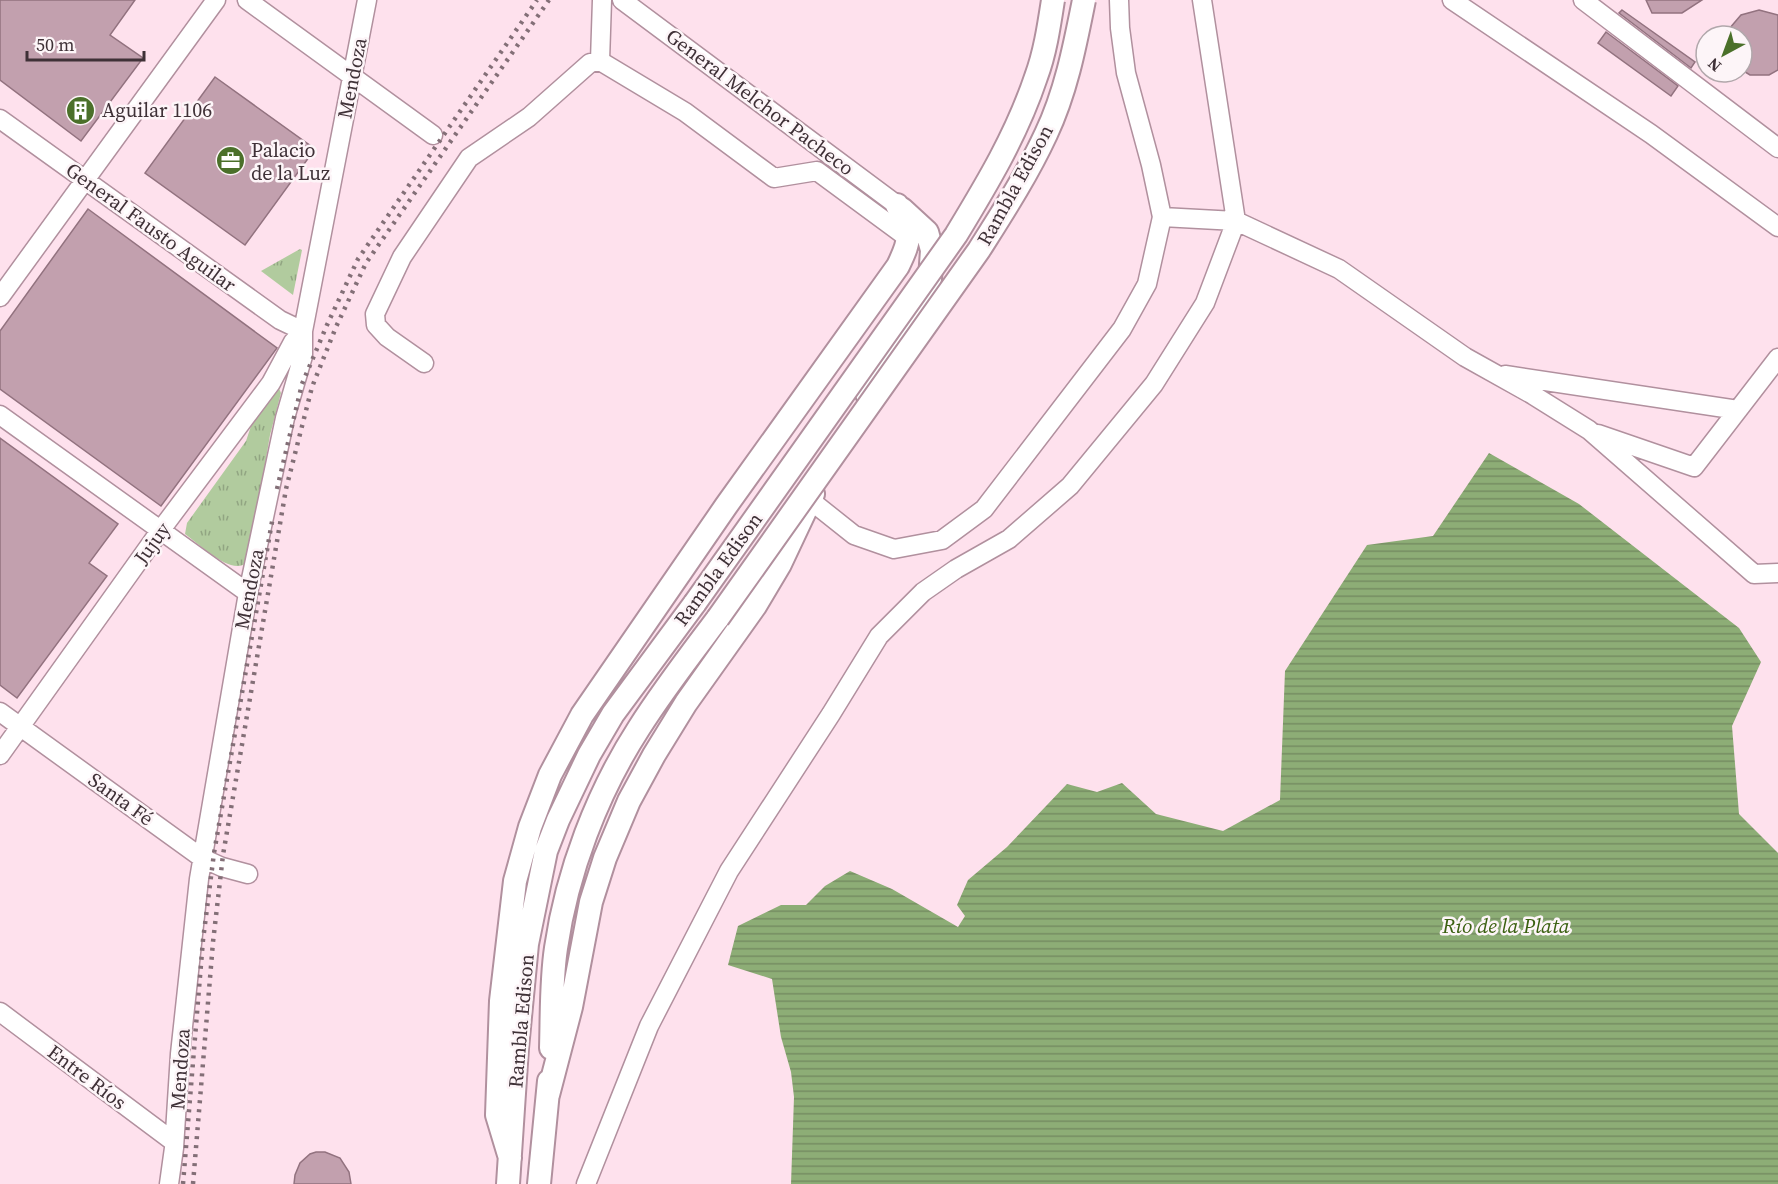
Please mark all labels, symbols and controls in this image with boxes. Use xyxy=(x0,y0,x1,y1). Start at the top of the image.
street label: General Melchor Pacheco xyxy=(660,22,860,182)
scale bar xyxy=(27,24,144,62)
north arrow xyxy=(1694,24,1754,84)
text: 50 m xyxy=(36,32,74,57)
street label: Mendoza xyxy=(330,34,374,121)
text: N xyxy=(1702,53,1726,77)
building icon: Aguilar 1106 xyxy=(65,94,97,126)
place label: Aguilar 1106 xyxy=(102,96,212,124)
street label: Rambla Edison xyxy=(970,120,1060,250)
place label: Palacio de la Luz xyxy=(251,136,330,187)
office icon: Palacio de la Luz xyxy=(214,145,246,177)
street label: General Fausto Aguilar xyxy=(60,156,242,299)
street label: Rambla Edison xyxy=(667,506,769,632)
street label: Jujuy xyxy=(127,516,177,570)
street label: Mendoza xyxy=(227,545,271,632)
street label: Santa Fé xyxy=(83,766,159,832)
water label: Río de la Plata xyxy=(1441,911,1570,940)
street label: Rambla Edison xyxy=(501,953,541,1089)
street label: Mendoza xyxy=(163,1027,197,1111)
street label: Entre Ríos xyxy=(42,1038,132,1116)

